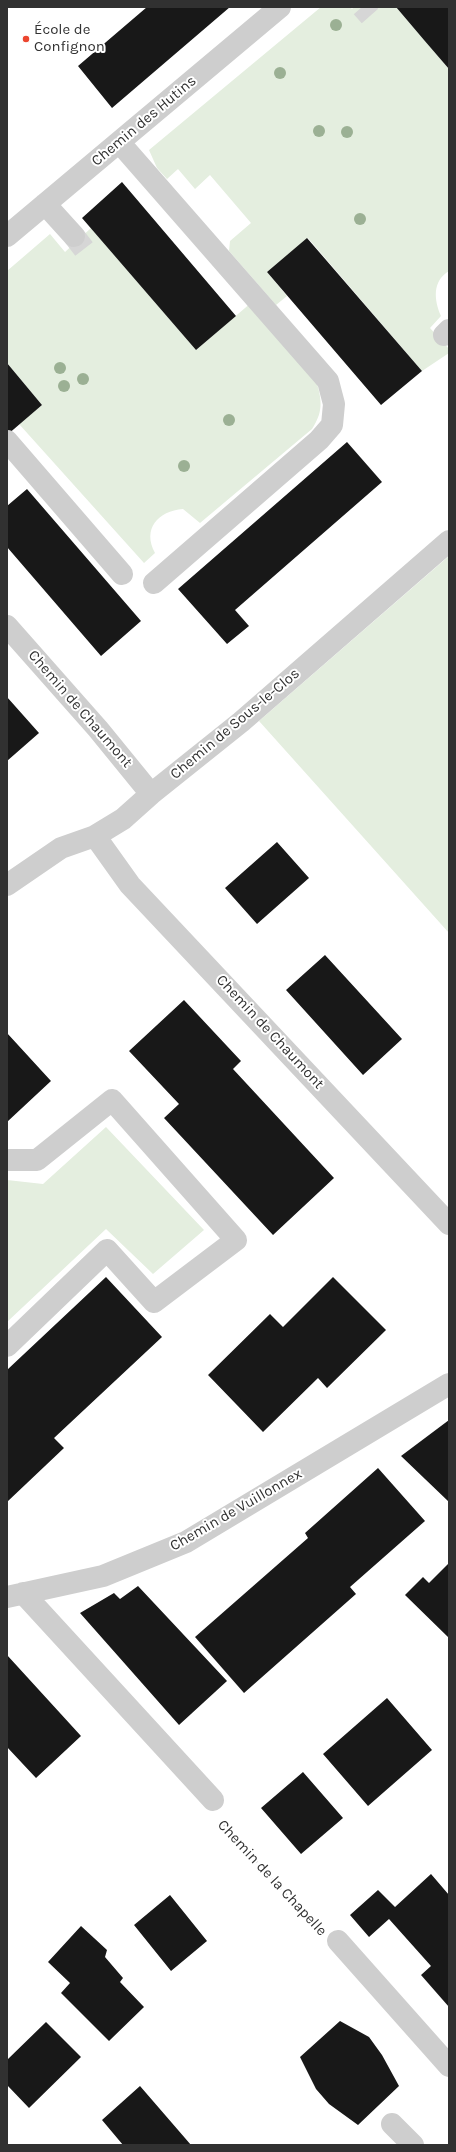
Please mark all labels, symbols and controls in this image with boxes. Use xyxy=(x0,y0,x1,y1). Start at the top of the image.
place label: École de Confignon xyxy=(34,21,105,56)
marker: École de Confignon xyxy=(21,34,31,44)
street label: Chemin des Hutins xyxy=(88,72,200,170)
street label: Chemin de Chaumont xyxy=(24,647,136,771)
street label: Chemin de Sous-le-Clos xyxy=(167,665,303,783)
street label: Chemin de Chaumont xyxy=(212,971,328,1093)
street label: Chemin de Vuillonnex xyxy=(167,1465,305,1555)
street label: Chemin de la Chapelle xyxy=(213,1816,331,1940)

